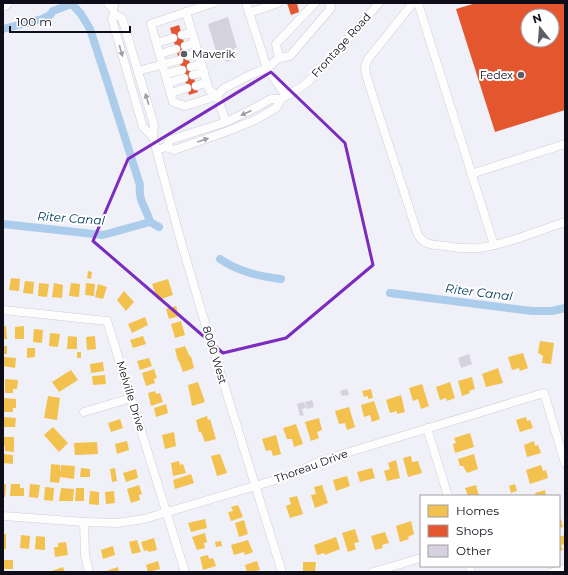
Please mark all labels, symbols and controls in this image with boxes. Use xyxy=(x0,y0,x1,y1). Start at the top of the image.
scale bar xyxy=(10,8,130,34)
north arrow xyxy=(520,8,560,48)
street label: Frontage Road xyxy=(308,10,374,80)
text: N xyxy=(531,10,543,26)
text: 100 m xyxy=(16,14,52,29)
one-way arrow xyxy=(118,45,124,57)
place label: Maverik xyxy=(192,47,236,61)
marker: Maverik xyxy=(179,49,189,59)
place label: Fedex xyxy=(480,68,513,82)
marker: Fedex xyxy=(516,70,526,80)
one-way arrow xyxy=(144,93,150,105)
one-way arrow xyxy=(240,110,252,116)
one-way arrow xyxy=(197,136,209,142)
water label: Riter Canal xyxy=(37,208,106,228)
water label: Riter Canal xyxy=(444,280,514,304)
street label: 8000 West xyxy=(200,324,231,386)
street label: Melville Drive xyxy=(114,359,149,433)
street label: Thoreau Drive xyxy=(272,446,350,486)
legend xyxy=(420,495,560,567)
text: Homes xyxy=(456,503,499,518)
text: Shops xyxy=(456,523,493,538)
text: Other xyxy=(456,543,491,558)

